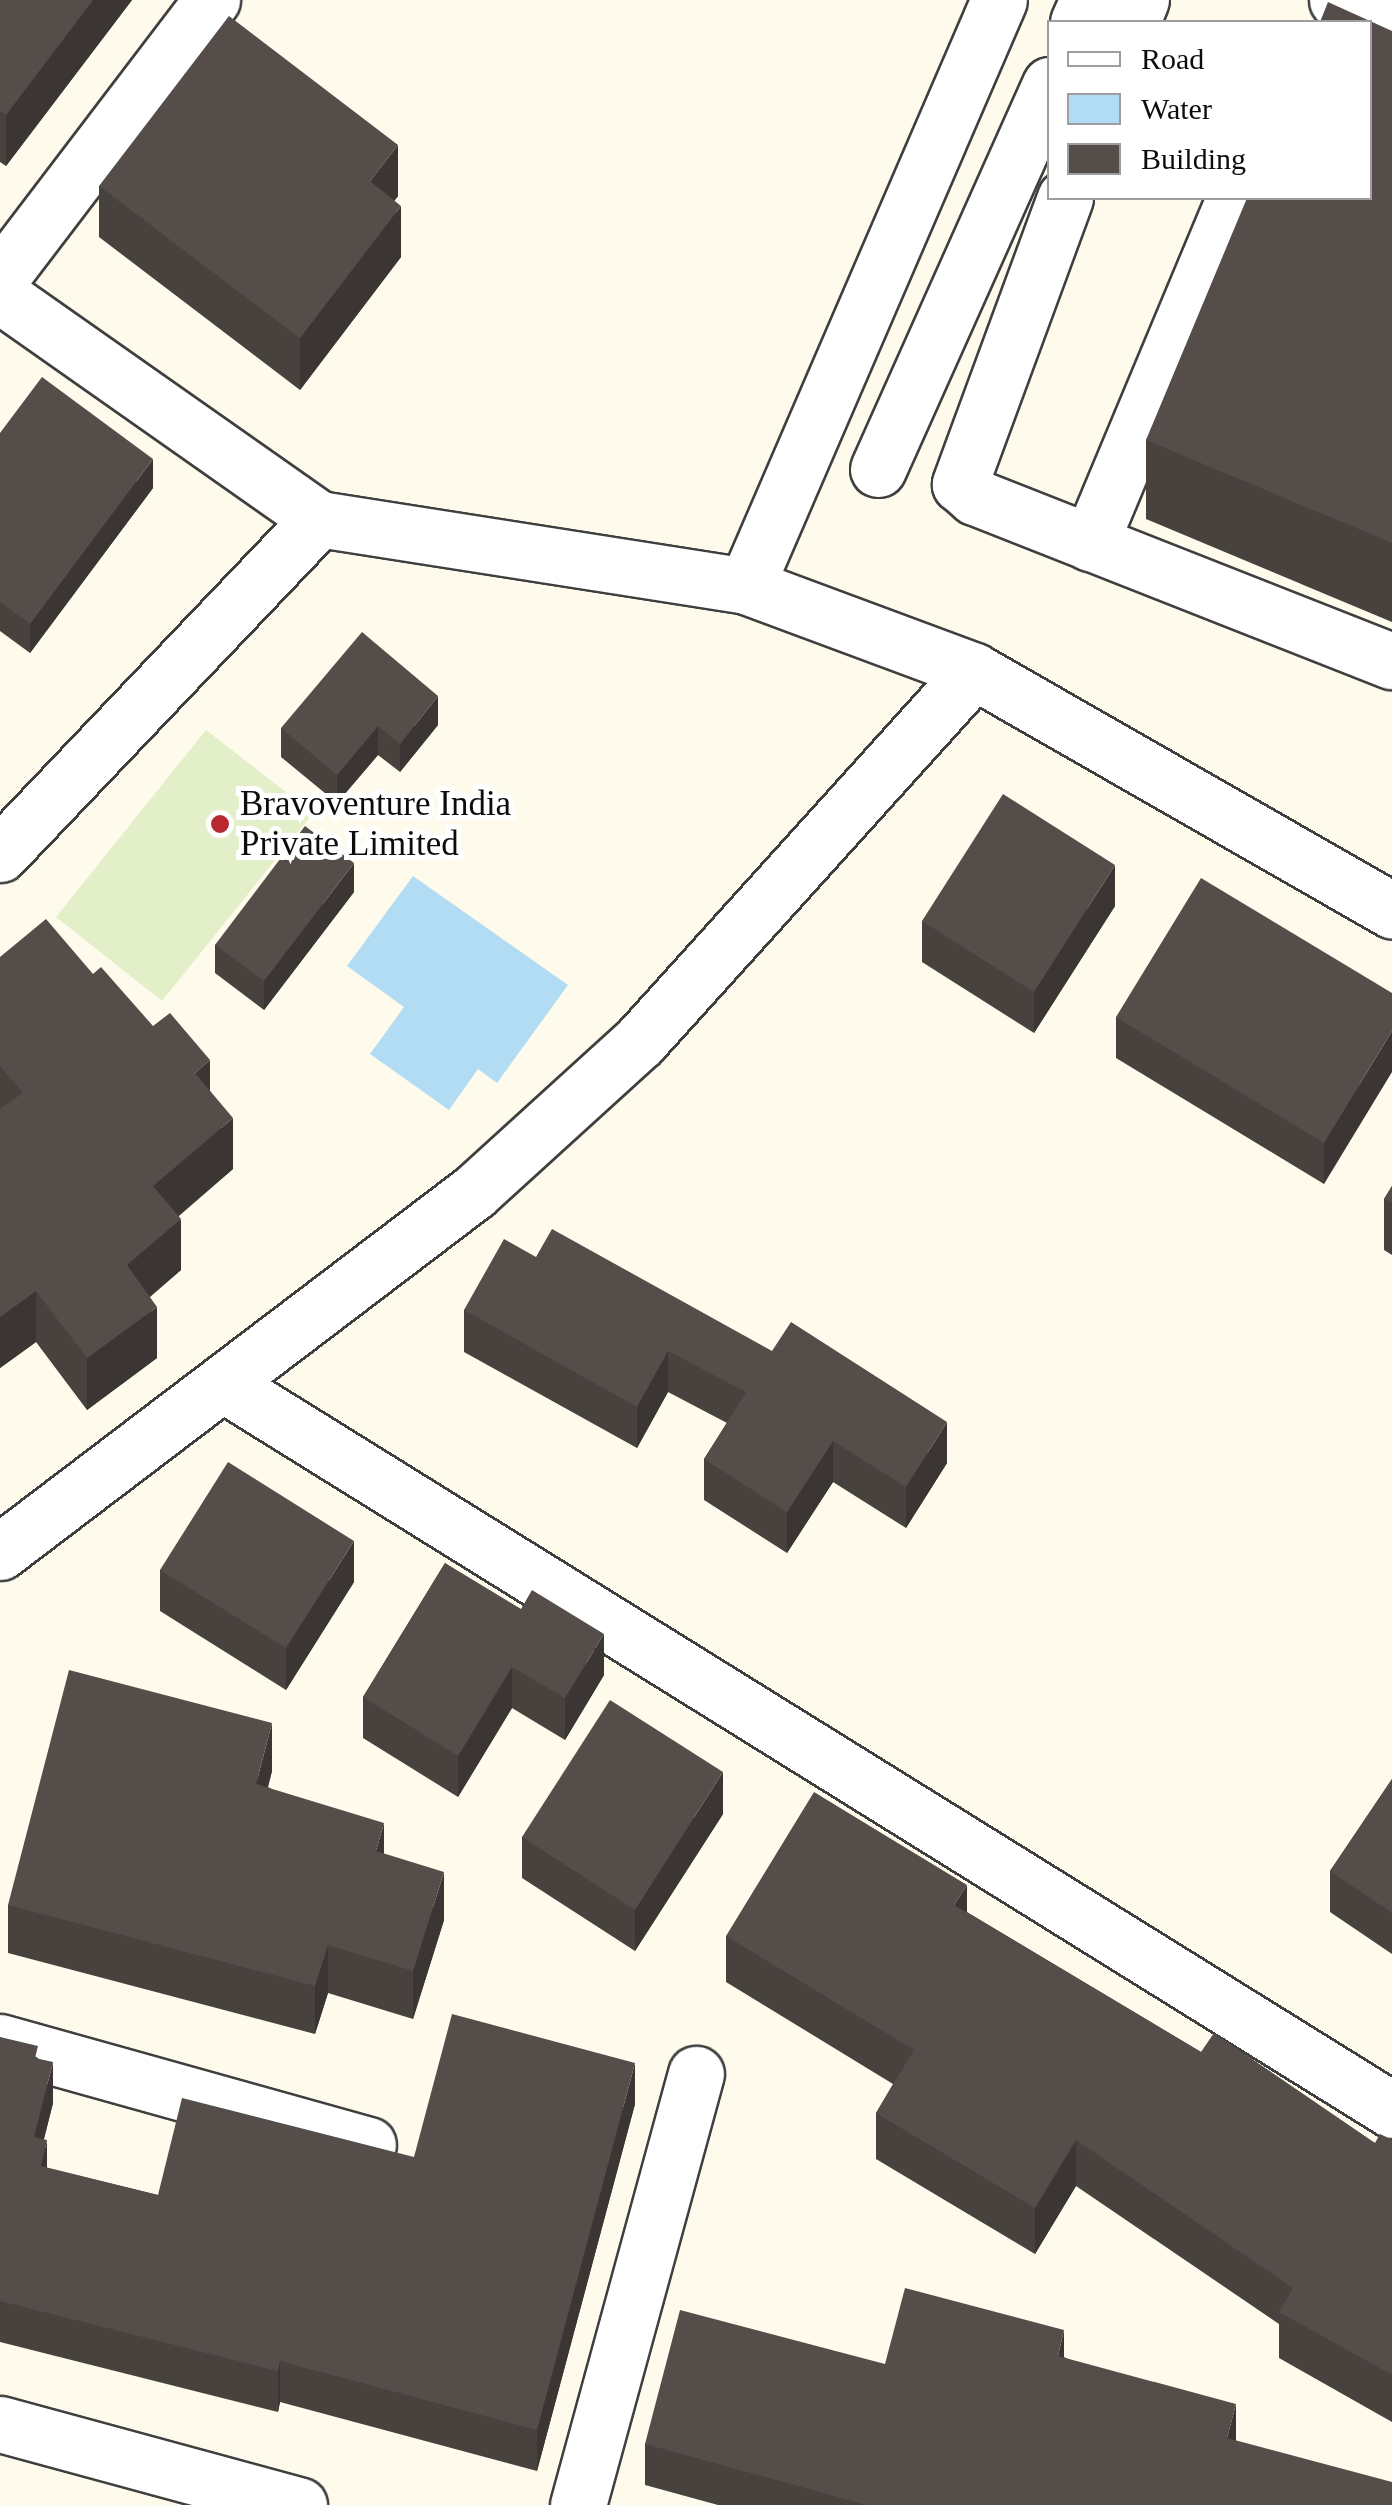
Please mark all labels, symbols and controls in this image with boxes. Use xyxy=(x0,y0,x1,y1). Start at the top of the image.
legend xyxy=(1047,20,1372,200)
text: Road xyxy=(1141,42,1204,75)
text: Water xyxy=(1141,92,1212,125)
text: Building xyxy=(1141,142,1246,175)
place label: Bravoventure India Private Limited xyxy=(240,783,511,865)
marker: Bravoventure India Private Limited xyxy=(209,813,231,835)

